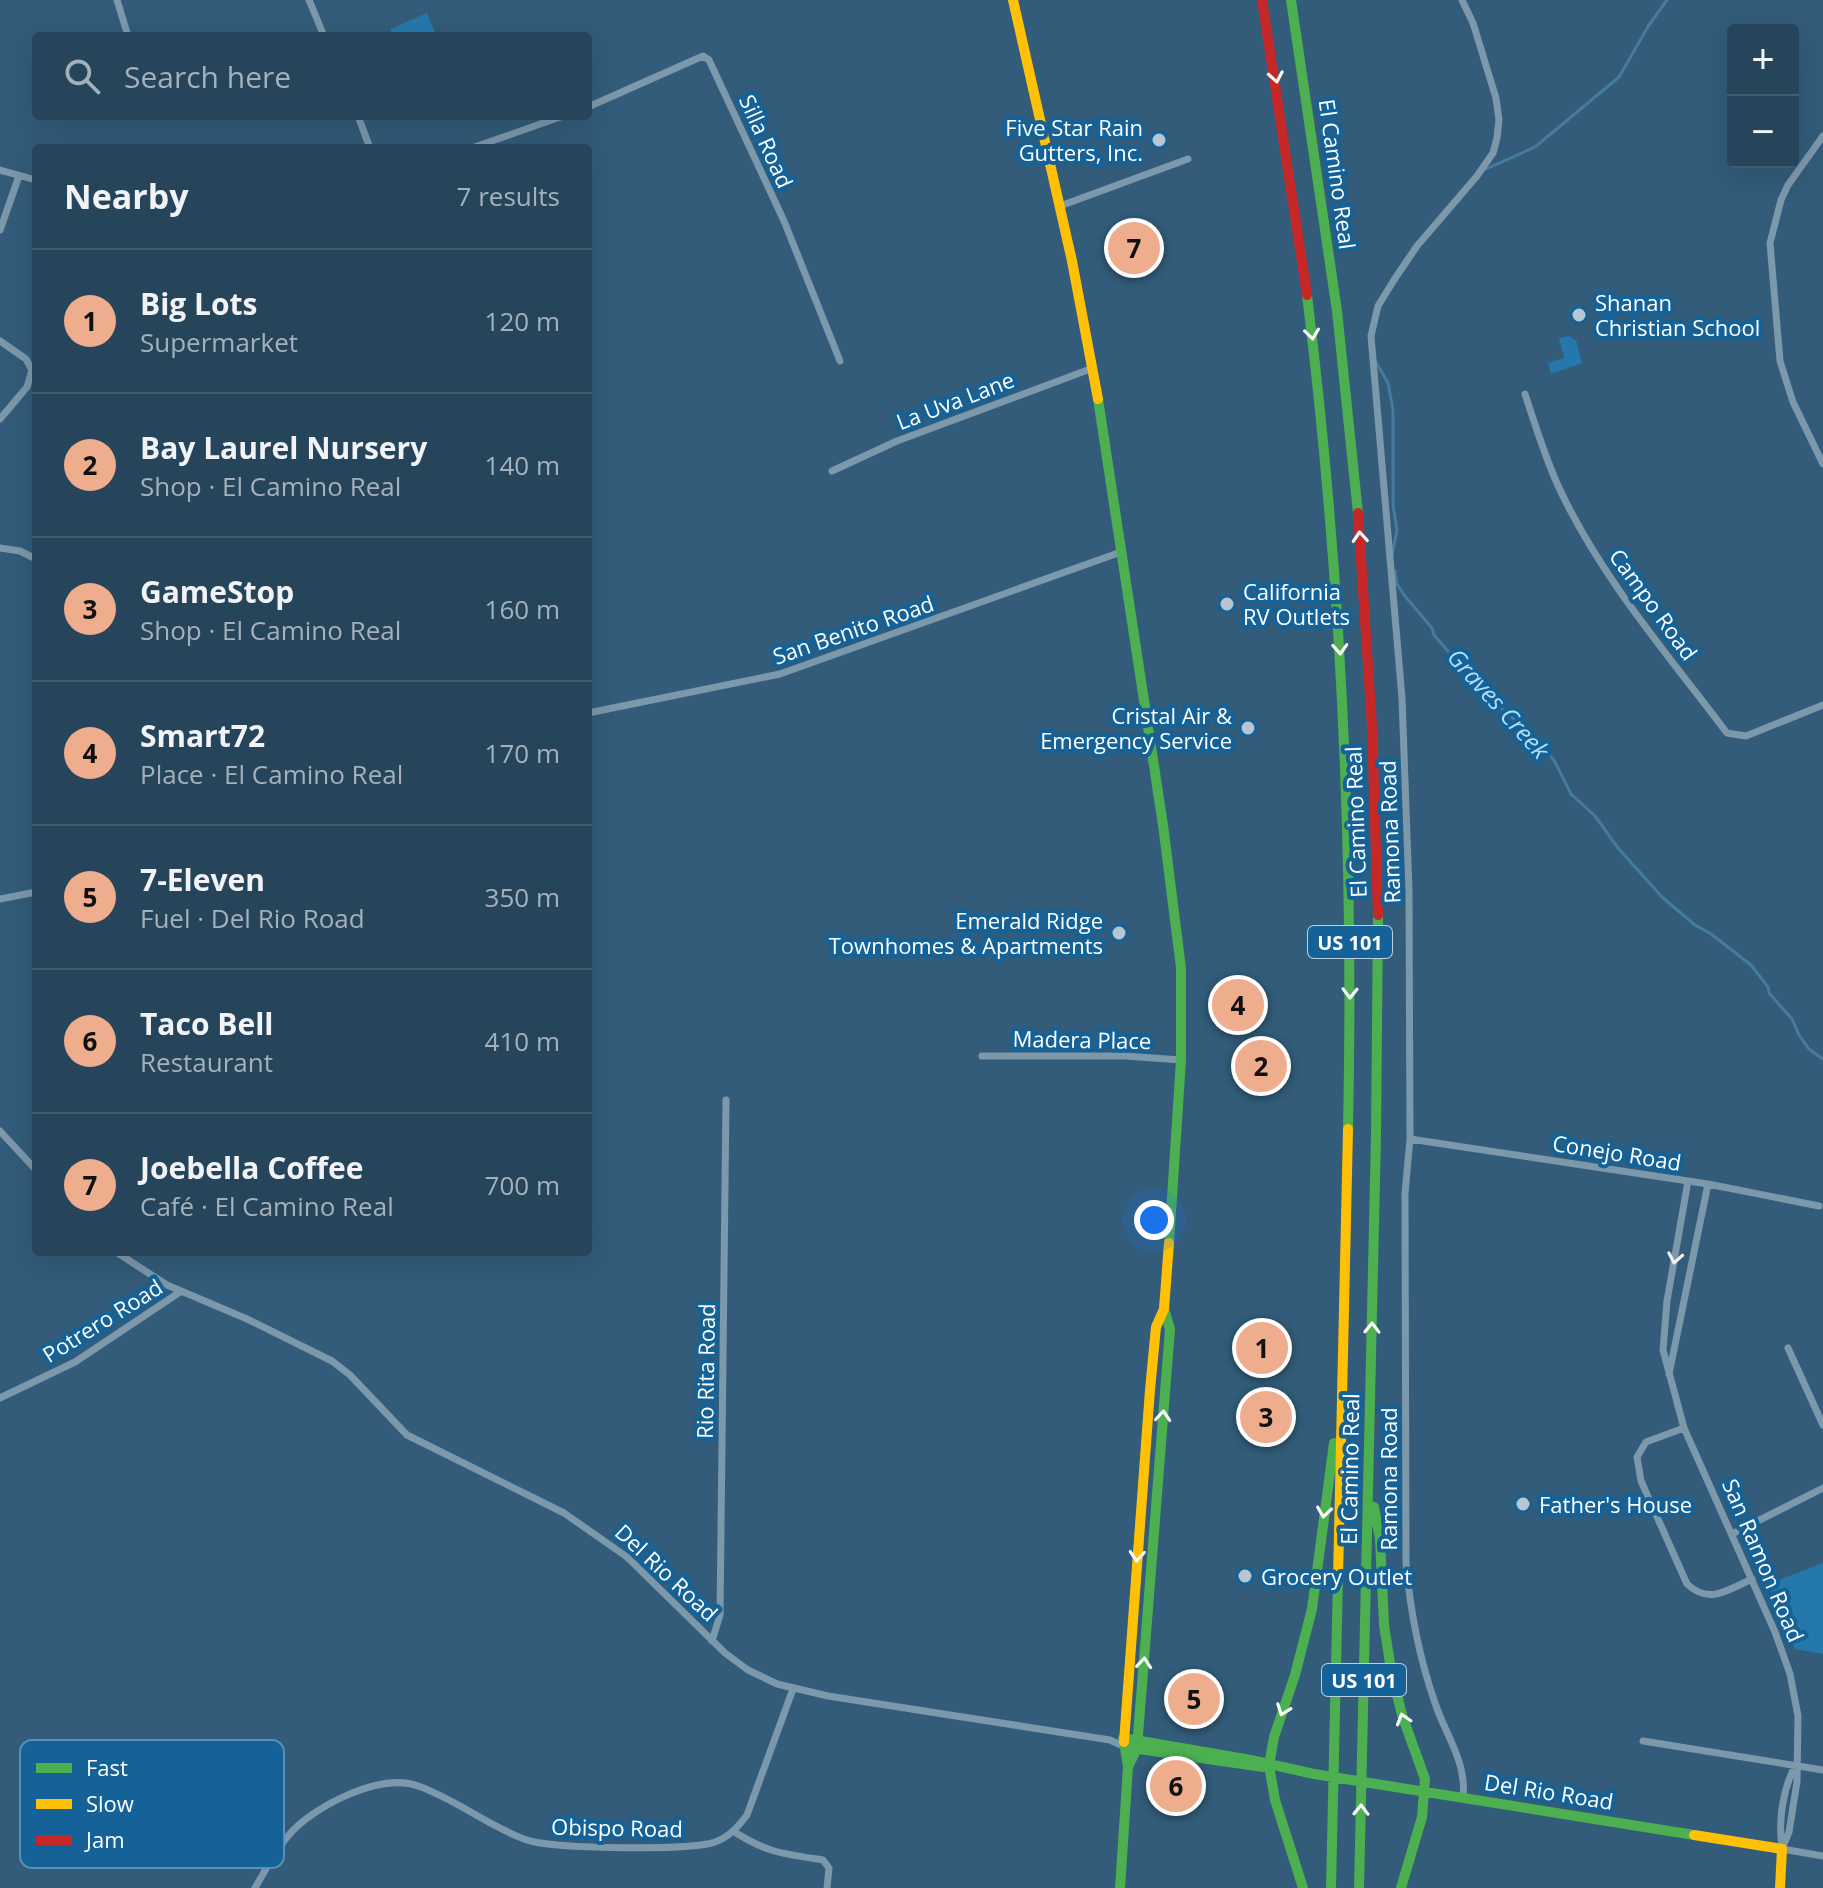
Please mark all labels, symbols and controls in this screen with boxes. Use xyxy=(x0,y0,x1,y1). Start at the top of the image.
map controls xyxy=(1727,24,1799,168)
button: + xyxy=(1727,24,1799,96)
search box xyxy=(32,32,592,120)
icon: search xyxy=(60,54,104,98)
text: Search here xyxy=(124,56,291,97)
one-way arrow xyxy=(1266,70,1283,84)
street label: Silla Road xyxy=(733,90,801,192)
button: − xyxy=(1727,96,1799,168)
street label: El Camino Real xyxy=(1313,97,1363,251)
place label: Five Star Rain Gutters, Inc. xyxy=(1005,112,1143,167)
marker: Five Star Rain Gutters, Inc. xyxy=(1150,131,1168,149)
text: Nearby xyxy=(64,173,189,219)
text: 7 results xyxy=(457,178,560,214)
pin: 7 xyxy=(1108,218,1160,278)
text: Big Lots xyxy=(140,283,258,324)
place label: Shanan Christian School xyxy=(1595,287,1760,342)
text: 1 xyxy=(83,303,97,339)
text: 120 m xyxy=(485,303,560,339)
marker: Shanan Christian School xyxy=(1570,306,1588,324)
text: Supermarket xyxy=(140,324,298,360)
one-way arrow xyxy=(1303,328,1320,341)
street label: La Uva Lane xyxy=(892,364,1018,436)
text: Bay Laurel Nursery xyxy=(140,427,427,468)
text: 2 xyxy=(83,447,97,483)
text: 140 m xyxy=(485,447,560,483)
text: Shop · El Camino Real xyxy=(140,468,401,504)
one-way arrow xyxy=(1352,530,1369,543)
street label: Campo Road xyxy=(1603,542,1705,666)
text: GameStop xyxy=(140,571,294,612)
place label: California RV Outlets xyxy=(1243,576,1350,631)
street label: San Benito Road xyxy=(769,587,937,671)
text: 3 xyxy=(83,591,97,627)
text: 160 m xyxy=(485,591,560,627)
marker: California RV Outlets xyxy=(1218,595,1236,613)
text: Shop · El Camino Real xyxy=(140,612,401,648)
water label: Graves Creek xyxy=(1441,641,1558,766)
one-way arrow xyxy=(1331,643,1348,656)
place label: Cristal Air & Emergency Service xyxy=(1040,700,1232,755)
text: Smart72 xyxy=(140,715,265,756)
marker: Cristal Air & Emergency Service xyxy=(1239,719,1257,737)
text: 4 xyxy=(83,735,97,771)
text: 170 m xyxy=(485,735,560,771)
street label: El Camino Real xyxy=(1337,746,1373,898)
text: Place · El Camino Real xyxy=(140,756,403,792)
street label: Ramona Road xyxy=(1372,760,1406,904)
text: 7-Eleven xyxy=(140,859,265,900)
text: 5 xyxy=(83,879,97,915)
text: 350 m xyxy=(485,879,560,915)
text: Fuel · Del Rio Road xyxy=(140,900,365,936)
place label: Emerald Ridge Townhomes & Apartments xyxy=(829,905,1103,960)
marker: Emerald Ridge Townhomes & Apartments xyxy=(1110,924,1128,942)
road number: US 101 xyxy=(1308,926,1392,958)
pin: 4 xyxy=(1212,975,1264,1035)
one-way arrow xyxy=(1341,987,1359,1000)
text: Taco Bell xyxy=(140,1003,273,1044)
text: 6 xyxy=(83,1023,97,1059)
text: 410 m xyxy=(485,1023,560,1059)
street label: Madera Place xyxy=(1012,1023,1152,1055)
pin: 2 xyxy=(1235,1036,1287,1096)
text: Restaurant xyxy=(140,1044,273,1080)
street label: Conejo Road xyxy=(1550,1127,1684,1177)
text: Joebella Coffee xyxy=(140,1147,364,1188)
text: 7 xyxy=(83,1167,97,1203)
text: 700 m xyxy=(485,1167,560,1203)
text: Café · El Camino Real xyxy=(140,1188,394,1224)
your location xyxy=(1134,1200,1174,1240)
one-way arrow xyxy=(1667,1251,1684,1265)
street label: Potrero Road xyxy=(36,1271,168,1369)
street label: Rio Rita Road xyxy=(689,1303,721,1439)
pin: 1 xyxy=(1236,1318,1288,1378)
one-way arrow xyxy=(1364,1321,1381,1334)
pin: 3 xyxy=(1240,1387,1292,1447)
street label: El Camino Real xyxy=(1333,1393,1365,1545)
street label: Ramona Road xyxy=(1373,1407,1403,1551)
one-way arrow xyxy=(1154,1409,1171,1422)
street label: San Ramon Road xyxy=(1716,1474,1812,1646)
place label: Father's House xyxy=(1539,1489,1692,1519)
marker: Father's House xyxy=(1514,1495,1532,1513)
one-way arrow xyxy=(1316,1505,1333,1519)
street label: Del Rio Road xyxy=(609,1517,725,1627)
one-way arrow xyxy=(1129,1550,1146,1563)
place label: Grocery Outlet xyxy=(1261,1561,1412,1591)
marker: Grocery Outlet xyxy=(1236,1567,1254,1585)
one-way arrow xyxy=(1135,1656,1152,1669)
road number: US 101 xyxy=(1322,1664,1406,1696)
pin: 5 xyxy=(1168,1669,1220,1729)
one-way arrow xyxy=(1277,1702,1293,1716)
one-way arrow xyxy=(1397,1712,1413,1726)
legend xyxy=(20,1740,284,1868)
text: Fast xyxy=(86,1752,128,1782)
pin: 6 xyxy=(1150,1756,1202,1816)
street label: Del Rio Road xyxy=(1482,1766,1616,1816)
text: Slow xyxy=(86,1788,134,1818)
one-way arrow xyxy=(1352,1803,1369,1816)
street label: Obispo Road xyxy=(551,1811,683,1843)
text: Jam xyxy=(84,1824,125,1854)

